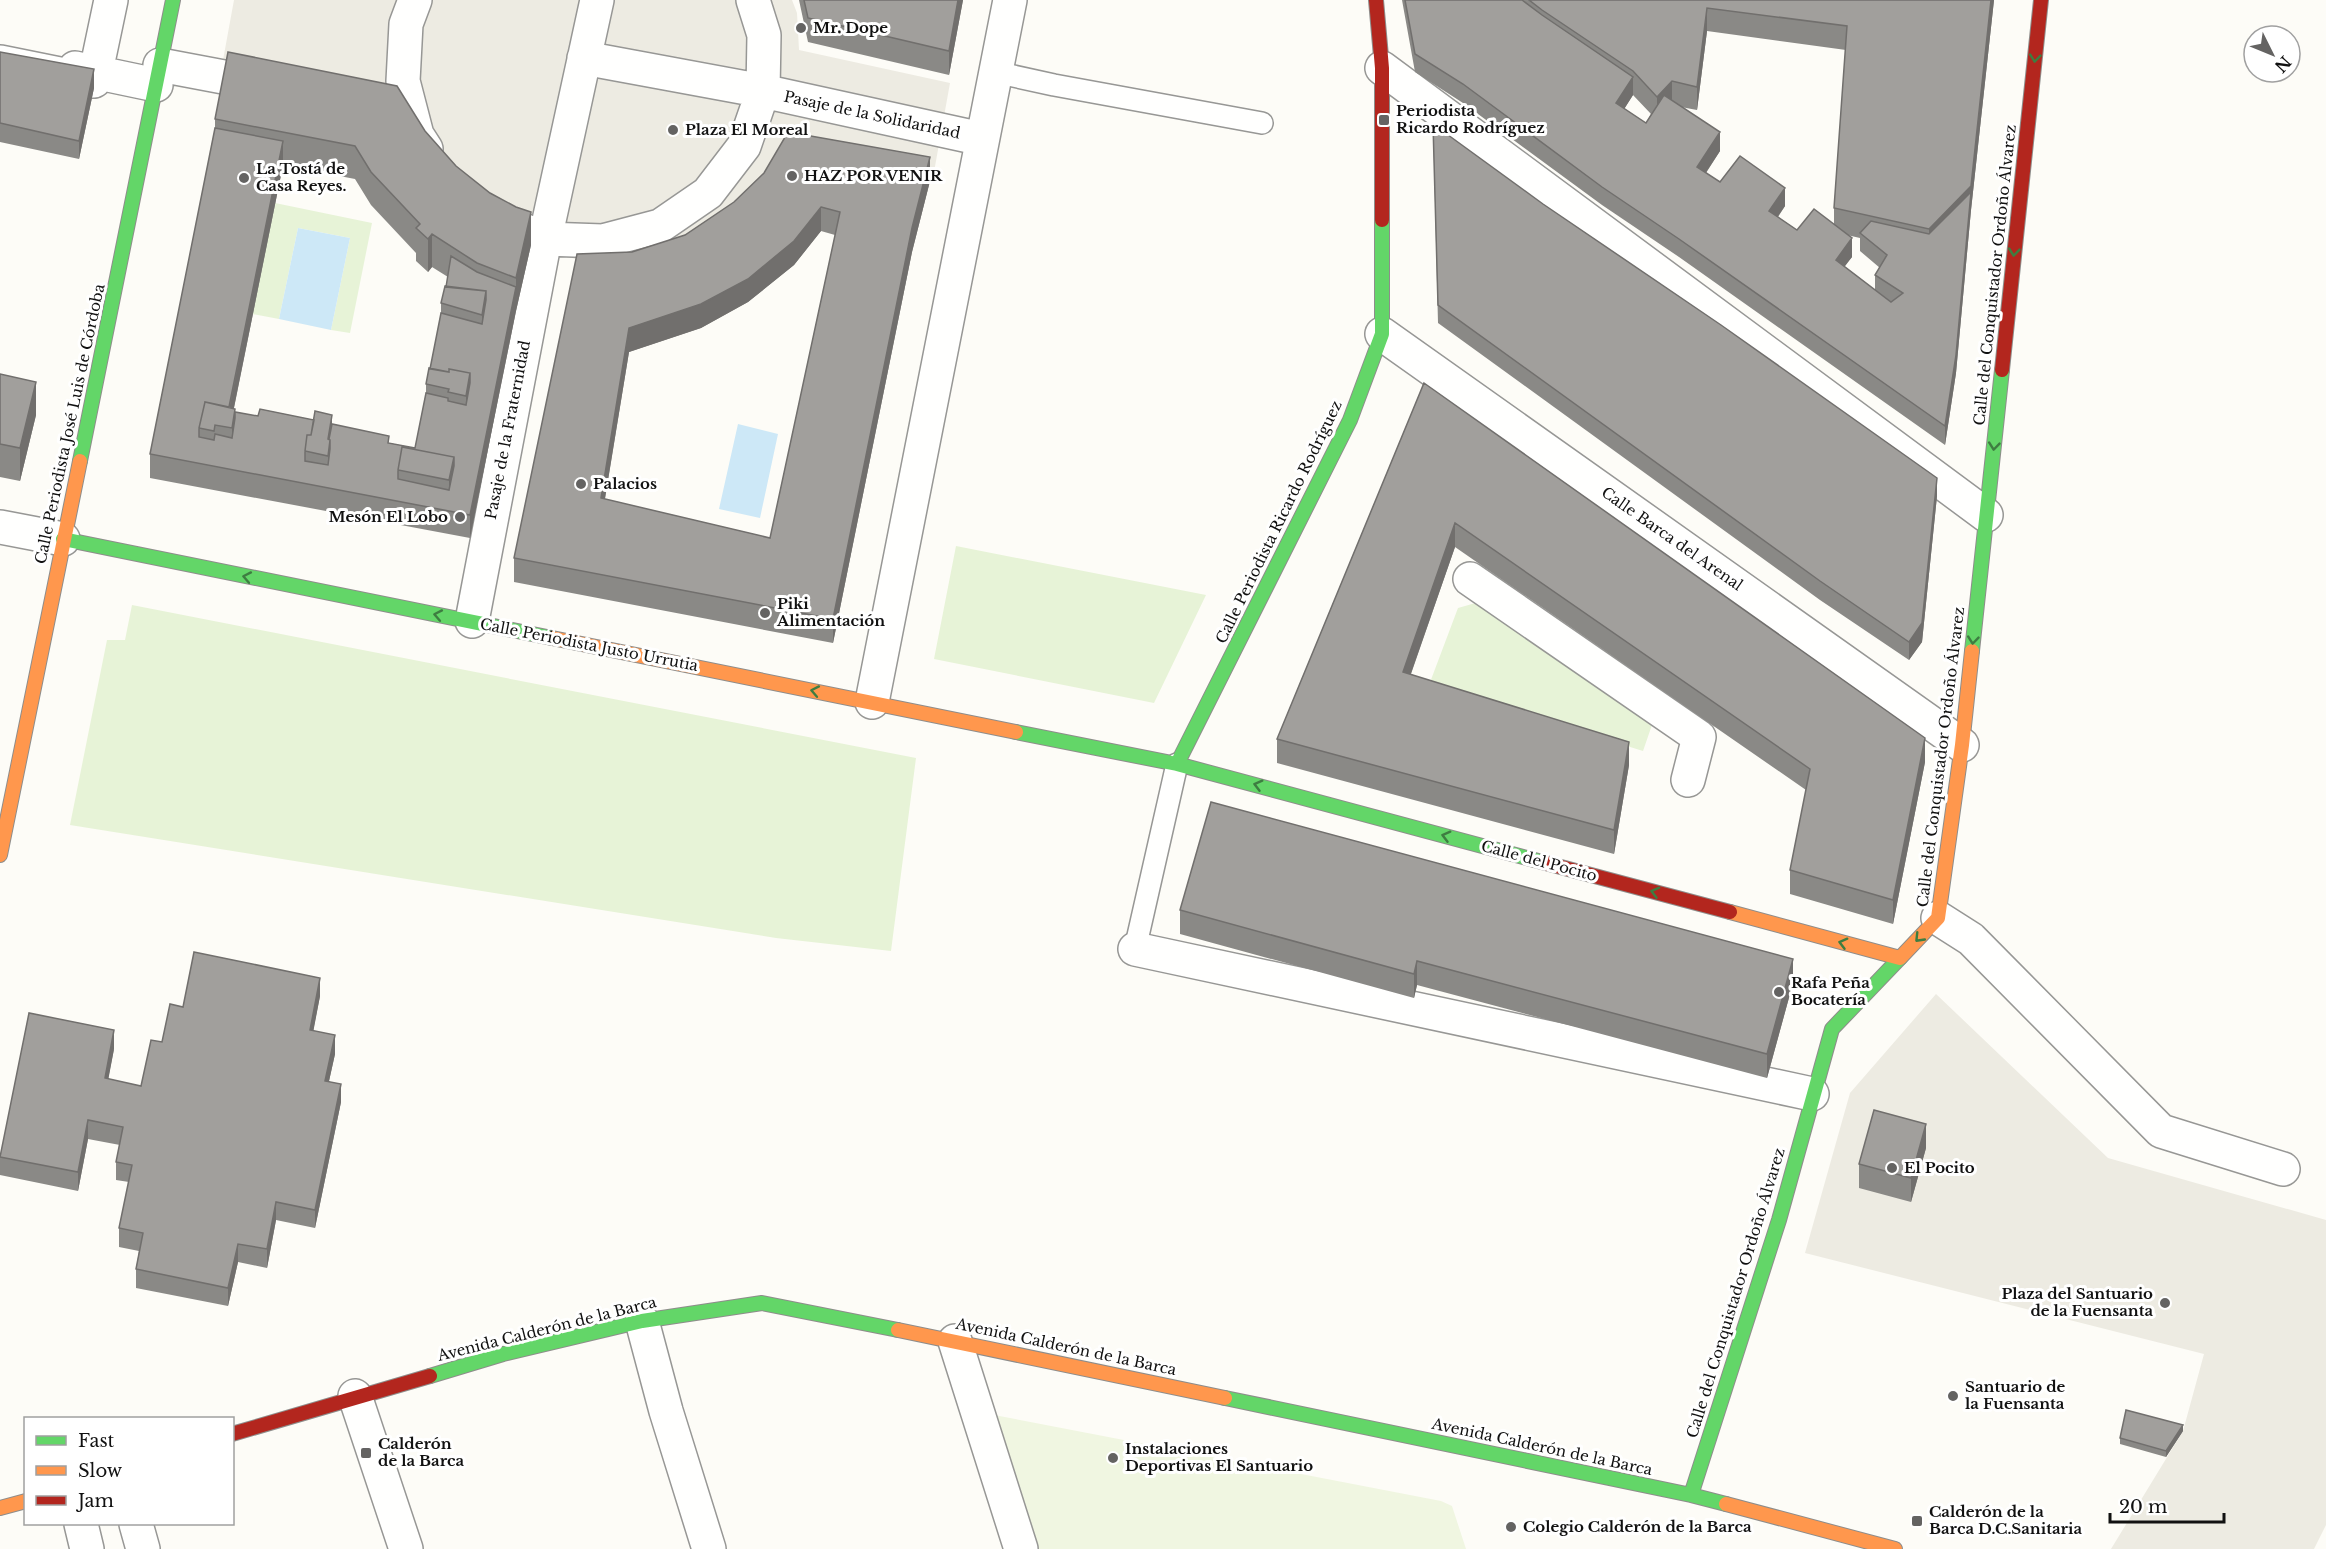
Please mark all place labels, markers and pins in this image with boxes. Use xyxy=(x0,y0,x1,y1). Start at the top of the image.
place label: Mr. Dope xyxy=(813,18,888,37)
marker: Mr. Dope xyxy=(794,21,808,35)
place label: Periodista Ricardo Rodríguez xyxy=(1396,101,1545,137)
marker: Periodista Ricardo Rodríguez xyxy=(1377,113,1391,127)
place label: Plaza El Moreal xyxy=(685,120,809,139)
marker: Plaza El Moreal xyxy=(666,123,680,137)
place label: La Tostá de Casa Reyes. xyxy=(256,159,346,195)
place label: HAZ POR VENIR xyxy=(804,166,943,185)
marker: HAZ POR VENIR xyxy=(785,169,799,183)
marker: La Tostá de Casa Reyes. xyxy=(237,171,251,185)
place label: Palacios xyxy=(593,474,657,493)
marker: Palacios xyxy=(574,477,588,491)
place label: Mesón El Lobo xyxy=(329,507,448,526)
marker: Mesón El Lobo xyxy=(453,510,467,524)
place label: Piki Alimentación xyxy=(776,594,885,630)
marker: Piki Alimentación xyxy=(758,606,772,620)
place label: Rafa Peña Bocatería xyxy=(1791,973,1870,1009)
marker: Rafa Peña Bocatería xyxy=(1772,985,1786,999)
place label: El Pocito xyxy=(1904,1158,1975,1177)
marker: El Pocito xyxy=(1885,1161,1899,1175)
place label: Plaza del Santuario de la Fuensanta xyxy=(2001,1284,2153,1320)
marker: Plaza del Santuario de la Fuensanta xyxy=(2158,1296,2172,1310)
place label: Santuario de la Fuensanta xyxy=(1965,1377,2066,1413)
marker: Santuario de la Fuensanta xyxy=(1946,1389,1960,1403)
place label: Calderón de la Barca xyxy=(378,1434,465,1470)
place label: Instalaciones Deportivas El Santuario xyxy=(1125,1439,1313,1475)
marker: Calderón de la Barca xyxy=(359,1446,373,1460)
marker: Instalaciones Deportivas El Santuario xyxy=(1106,1451,1120,1465)
place label: Calderón de la Barca D.C.Sanitaria xyxy=(1929,1502,2082,1538)
marker: Calderón de la Barca D.C.Sanitaria xyxy=(1910,1514,1924,1528)
place label: Colegio Calderón de la Barca xyxy=(1523,1517,1752,1536)
marker: Colegio Calderón de la Barca xyxy=(1504,1520,1518,1534)

